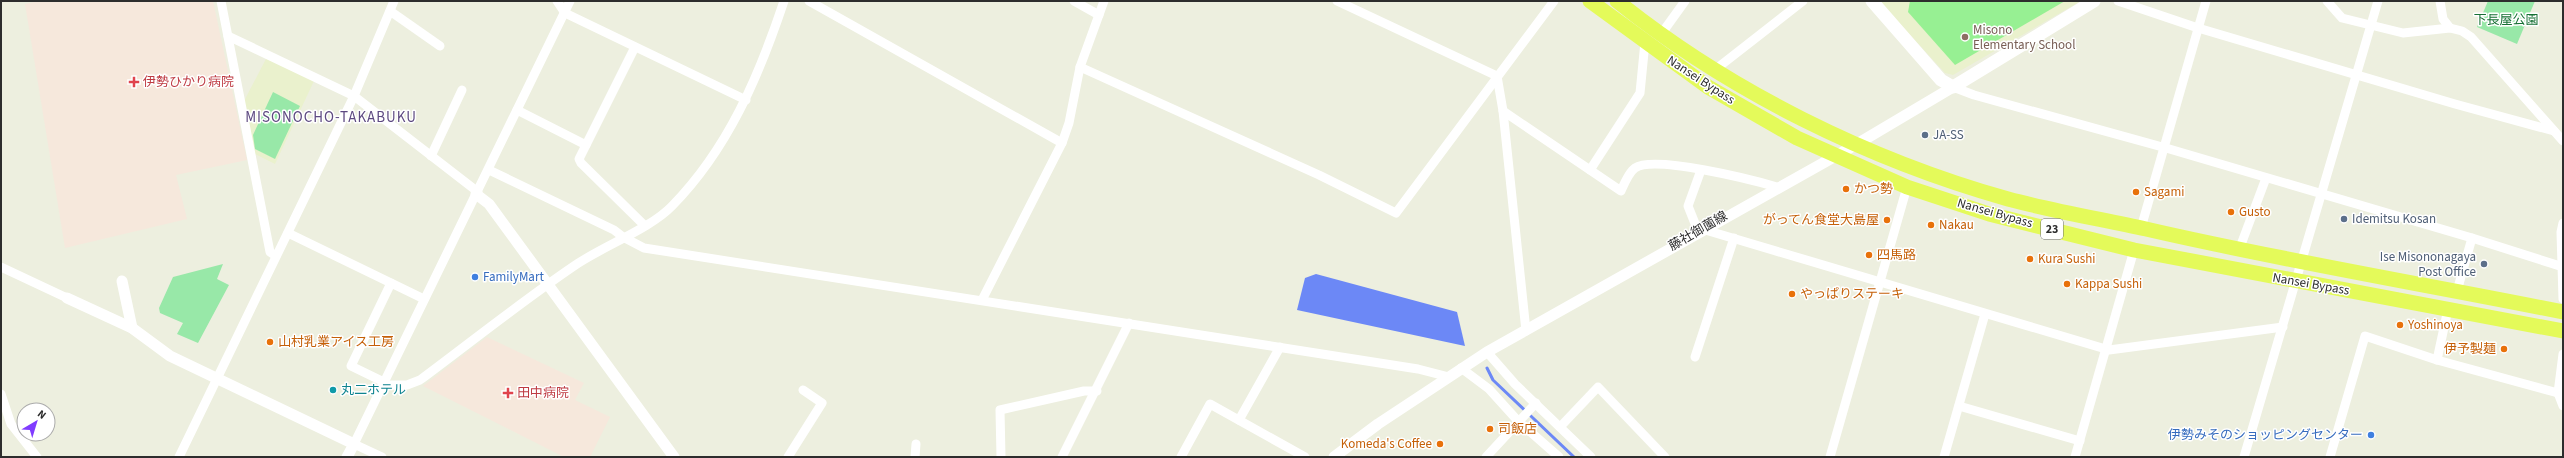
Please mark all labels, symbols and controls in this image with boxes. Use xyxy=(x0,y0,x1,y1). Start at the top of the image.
park label: 下長屋公園 xyxy=(2473,11,2539,29)
place label: Misono Elementary School xyxy=(1973,21,2075,54)
marker: Misono Elementary School xyxy=(1960,32,1970,42)
street label: Nansei Bypass xyxy=(1663,51,1739,109)
place label: 伊勢ひかり病院 xyxy=(143,73,234,91)
marker: 伊勢ひかり病院 xyxy=(128,76,140,88)
district label: MISONOCHO-TAKABUKU xyxy=(245,107,417,128)
place label: JA-SS xyxy=(1933,126,1964,144)
marker: JA-SS xyxy=(1920,130,1930,140)
place label: かつ勢 xyxy=(1854,180,1893,198)
place label: Sagami xyxy=(2144,183,2184,201)
marker: かつ勢 xyxy=(1841,184,1851,194)
marker: Sagami xyxy=(2131,187,2141,197)
street label: Nansei Bypass xyxy=(1955,194,2035,233)
place label: Gusto xyxy=(2239,203,2271,221)
street label: 藤社御薗線 xyxy=(1665,207,1731,255)
marker: Gusto xyxy=(2226,207,2236,217)
place label: Idemitsu Kosan xyxy=(2352,210,2436,228)
place label: がってん食堂大島屋 xyxy=(1763,211,1879,229)
marker: Idemitsu Kosan xyxy=(2339,214,2349,224)
marker: がってん食堂大島屋 xyxy=(1882,215,1892,225)
place label: Nakau xyxy=(1939,216,1974,234)
road number: 23 xyxy=(2041,219,2063,239)
marker: Nakau xyxy=(1926,220,1936,230)
place label: 四馬路 xyxy=(1877,246,1916,264)
place label: Ise Misononagaya Post Office xyxy=(2380,248,2476,281)
marker: 四馬路 xyxy=(1864,250,1874,260)
place label: Kura Sushi xyxy=(2038,250,2096,268)
marker: Kura Sushi xyxy=(2025,254,2035,264)
marker: Ise Misononagaya Post Office xyxy=(2479,259,2489,269)
place label: FamilyMart xyxy=(483,268,544,286)
street label: Nansei Bypass xyxy=(2271,268,2351,300)
marker: FamilyMart xyxy=(470,272,480,282)
place label: Kappa Sushi xyxy=(2075,275,2142,293)
marker: Kappa Sushi xyxy=(2062,279,2072,289)
place label: やっぱりステーキ xyxy=(1800,285,1904,303)
marker: やっぱりステーキ xyxy=(1787,289,1797,299)
place label: Yoshinoya xyxy=(2407,316,2463,334)
marker: Yoshinoya xyxy=(2395,320,2405,330)
place label: 山村乳業アイス工房 xyxy=(278,333,394,351)
marker: 山村乳業アイス工房 xyxy=(265,337,275,347)
place label: 伊予製麺 xyxy=(2444,340,2496,358)
marker: 伊予製麺 xyxy=(2499,344,2509,354)
place label: 丸二ホテル xyxy=(341,381,406,399)
place label: 田中病院 xyxy=(517,384,569,402)
marker: 丸二ホテル xyxy=(328,385,338,395)
marker: 田中病院 xyxy=(502,387,514,399)
north arrow xyxy=(16,402,56,442)
text: N xyxy=(34,406,49,423)
place label: 司飯店 xyxy=(1498,420,1537,438)
marker: 司飯店 xyxy=(1485,424,1495,434)
place label: 伊勢みそのショッピングセンター xyxy=(2168,426,2363,444)
marker: 伊勢みそのショッピングセンター xyxy=(2366,430,2376,440)
place label: Komeda's Coffee xyxy=(1341,435,1432,453)
marker: Komeda's Coffee xyxy=(1435,439,1445,449)

